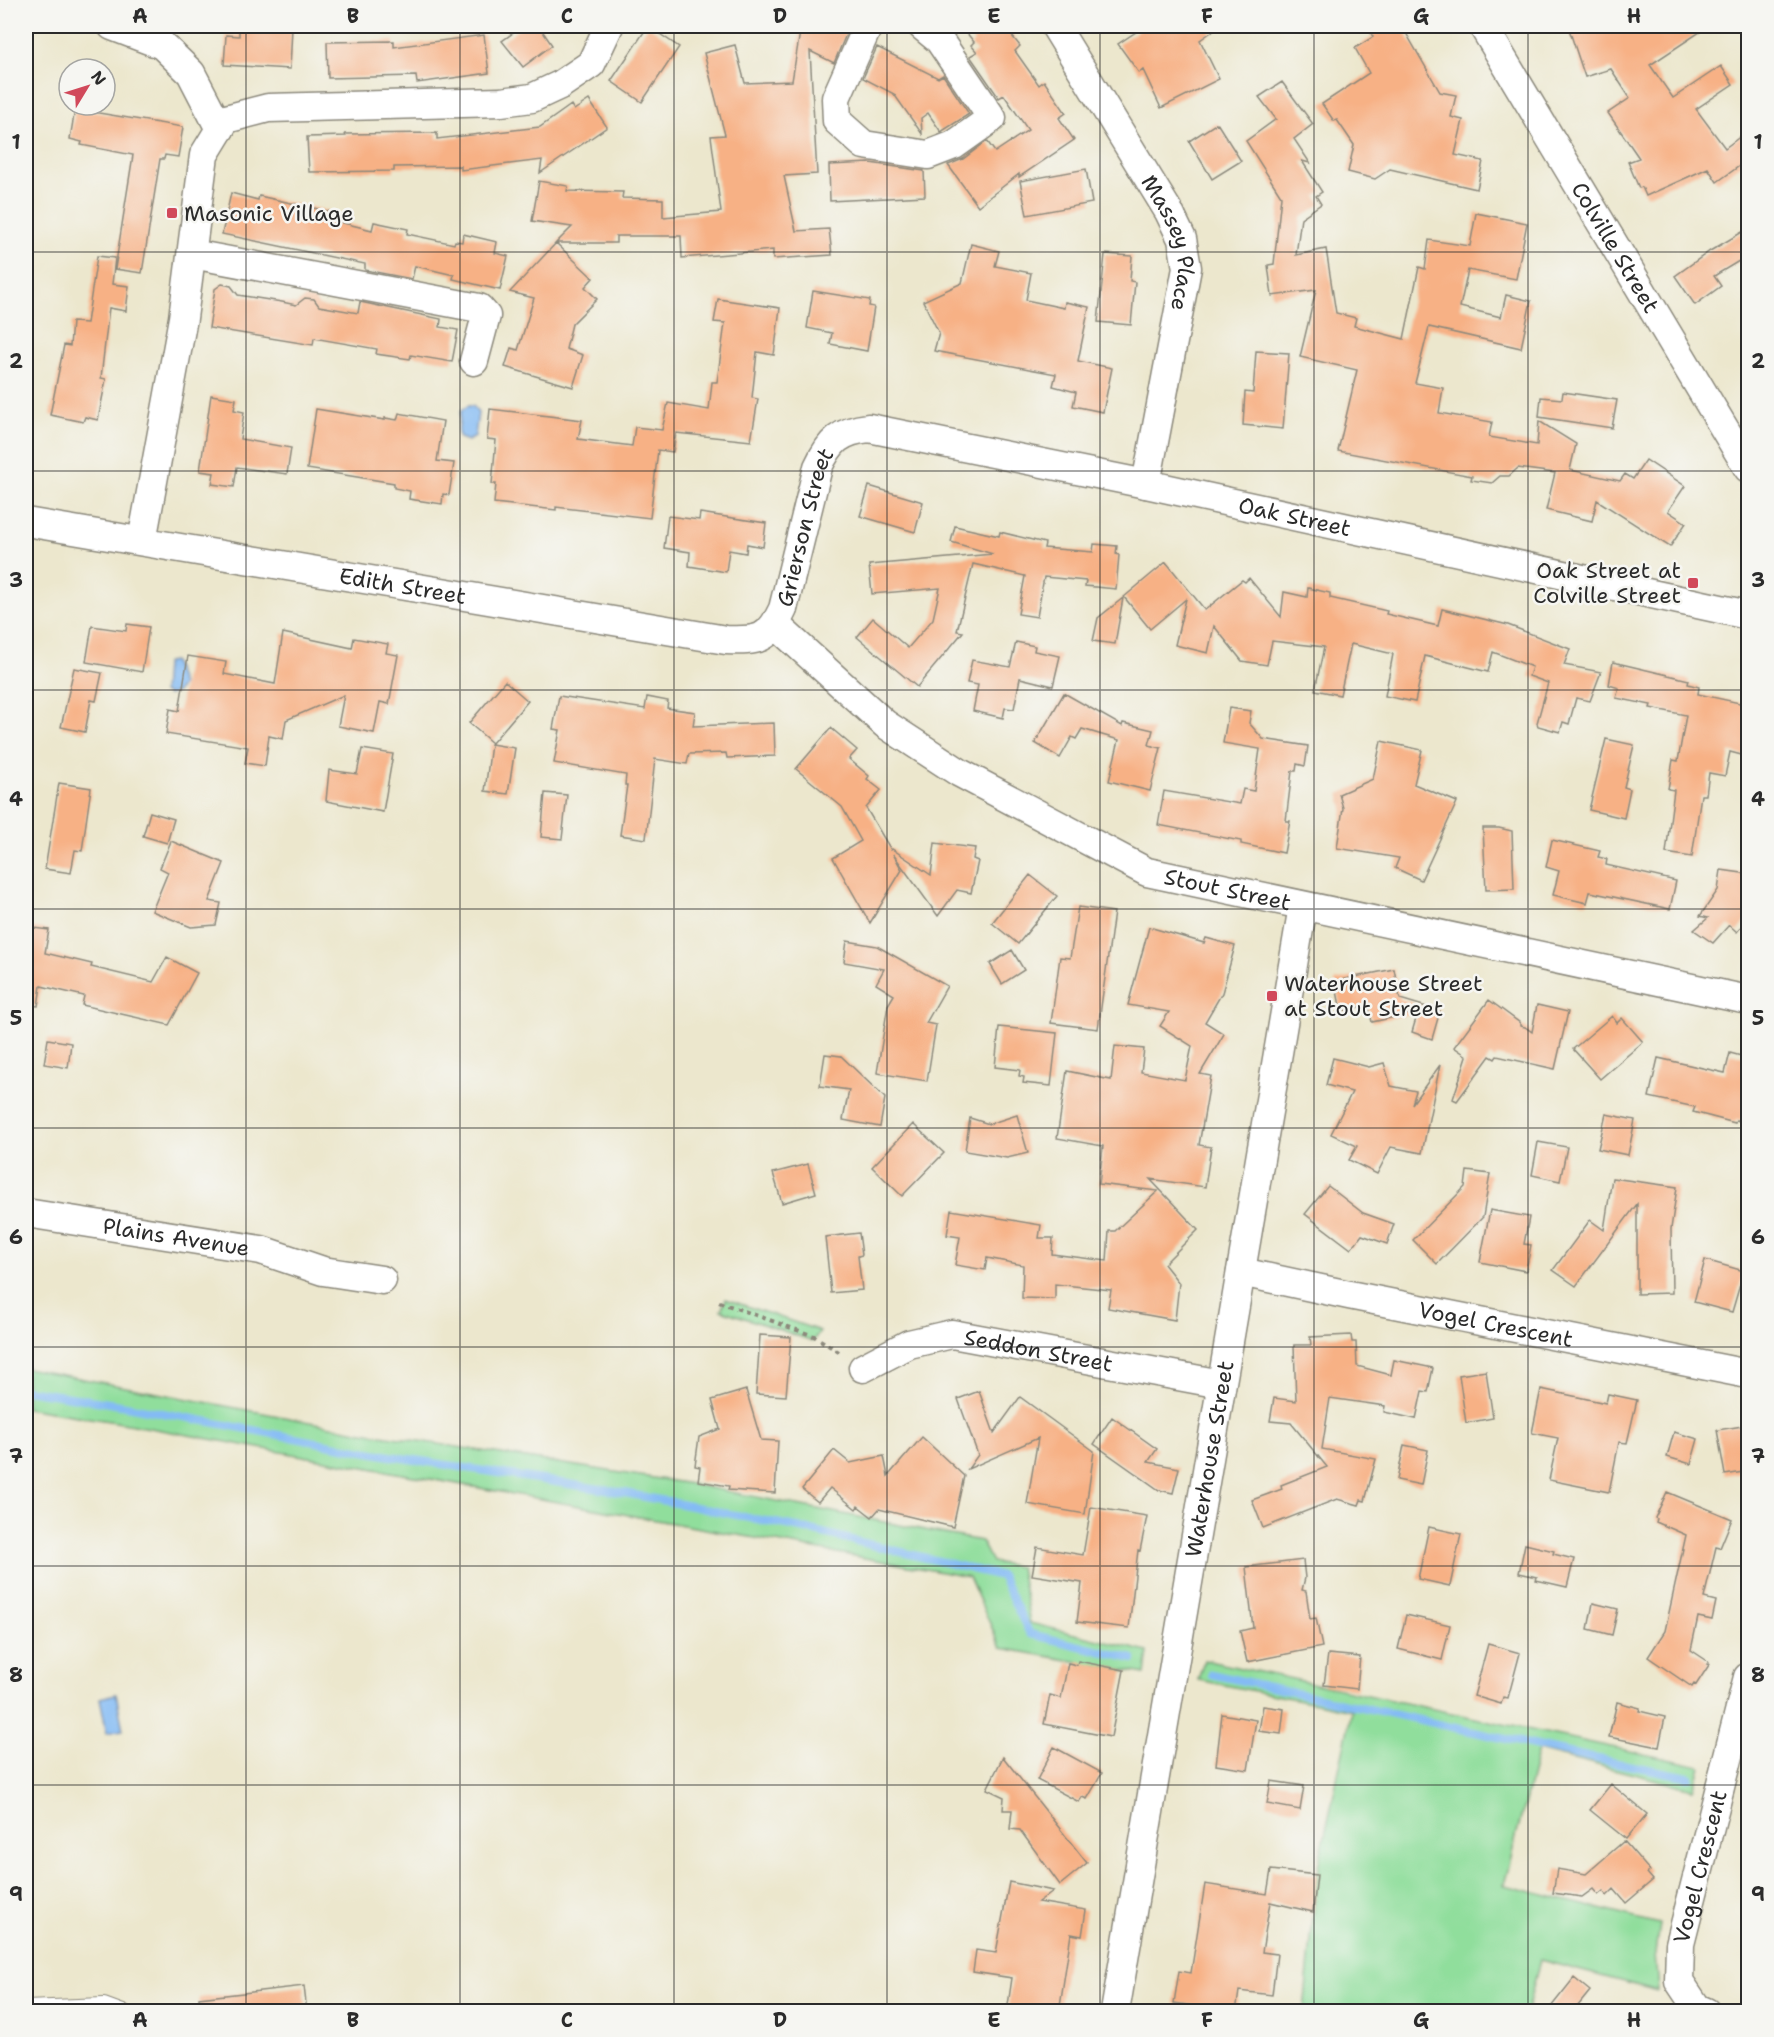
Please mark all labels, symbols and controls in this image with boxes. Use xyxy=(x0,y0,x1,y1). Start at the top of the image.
text: A xyxy=(132,3,148,29)
text: B xyxy=(347,3,359,29)
text: C xyxy=(561,3,573,29)
text: D xyxy=(773,3,787,29)
text: E xyxy=(987,3,1001,29)
text: F xyxy=(1201,3,1213,29)
text: G xyxy=(1413,3,1429,29)
text: H xyxy=(1627,3,1641,29)
north arrow xyxy=(57,57,117,117)
text: N xyxy=(86,67,111,90)
text: 1 xyxy=(11,129,21,155)
text: 1 xyxy=(1753,129,1763,155)
street label: Massey Place xyxy=(1135,169,1201,313)
street label: Colville Street xyxy=(1565,177,1666,318)
place label: Masonic Village xyxy=(184,199,354,228)
marker: Masonic Village xyxy=(165,206,179,220)
text: 2 xyxy=(9,348,23,374)
text: 2 xyxy=(1751,348,1765,374)
street label: Grierson Street xyxy=(770,442,840,610)
street label: Oak Street xyxy=(1236,491,1354,543)
place label: Oak Street at Colville Street xyxy=(1533,556,1681,610)
street label: Edith Street xyxy=(337,561,468,611)
text: 3 xyxy=(9,567,23,593)
text: 3 xyxy=(1751,567,1765,593)
marker: Oak Street at Colville Street xyxy=(1686,576,1700,590)
text: 4 xyxy=(9,786,23,812)
text: 4 xyxy=(1751,786,1765,812)
street label: Stout Street xyxy=(1162,862,1294,917)
place label: Waterhouse Street at Stout Street xyxy=(1284,969,1483,1023)
marker: Waterhouse Street at Stout Street xyxy=(1265,989,1279,1003)
text: 5 xyxy=(10,1005,22,1031)
text: 5 xyxy=(1752,1005,1764,1031)
street label: Plains Avenue xyxy=(101,1211,252,1263)
text: 6 xyxy=(9,1224,23,1250)
text: 6 xyxy=(1751,1224,1765,1250)
street label: Vogel Crescent xyxy=(1416,1295,1575,1354)
street label: Seddon Street xyxy=(962,1323,1115,1379)
street label: Waterhouse Street xyxy=(1179,1359,1240,1559)
text: 7 xyxy=(9,1443,23,1469)
text: 7 xyxy=(1751,1443,1765,1469)
text: 8 xyxy=(9,1662,23,1688)
text: 8 xyxy=(1751,1662,1765,1688)
street label: Vogel Crescent xyxy=(1667,1787,1734,1946)
text: 9 xyxy=(9,1881,23,1907)
text: 9 xyxy=(1751,1881,1765,1907)
text: A xyxy=(132,2007,148,2033)
text: B xyxy=(347,2007,359,2033)
text: C xyxy=(561,2007,573,2033)
text: D xyxy=(773,2007,787,2033)
text: E xyxy=(987,2007,1001,2033)
text: F xyxy=(1201,2007,1213,2033)
text: G xyxy=(1413,2007,1429,2033)
text: H xyxy=(1627,2007,1641,2033)

